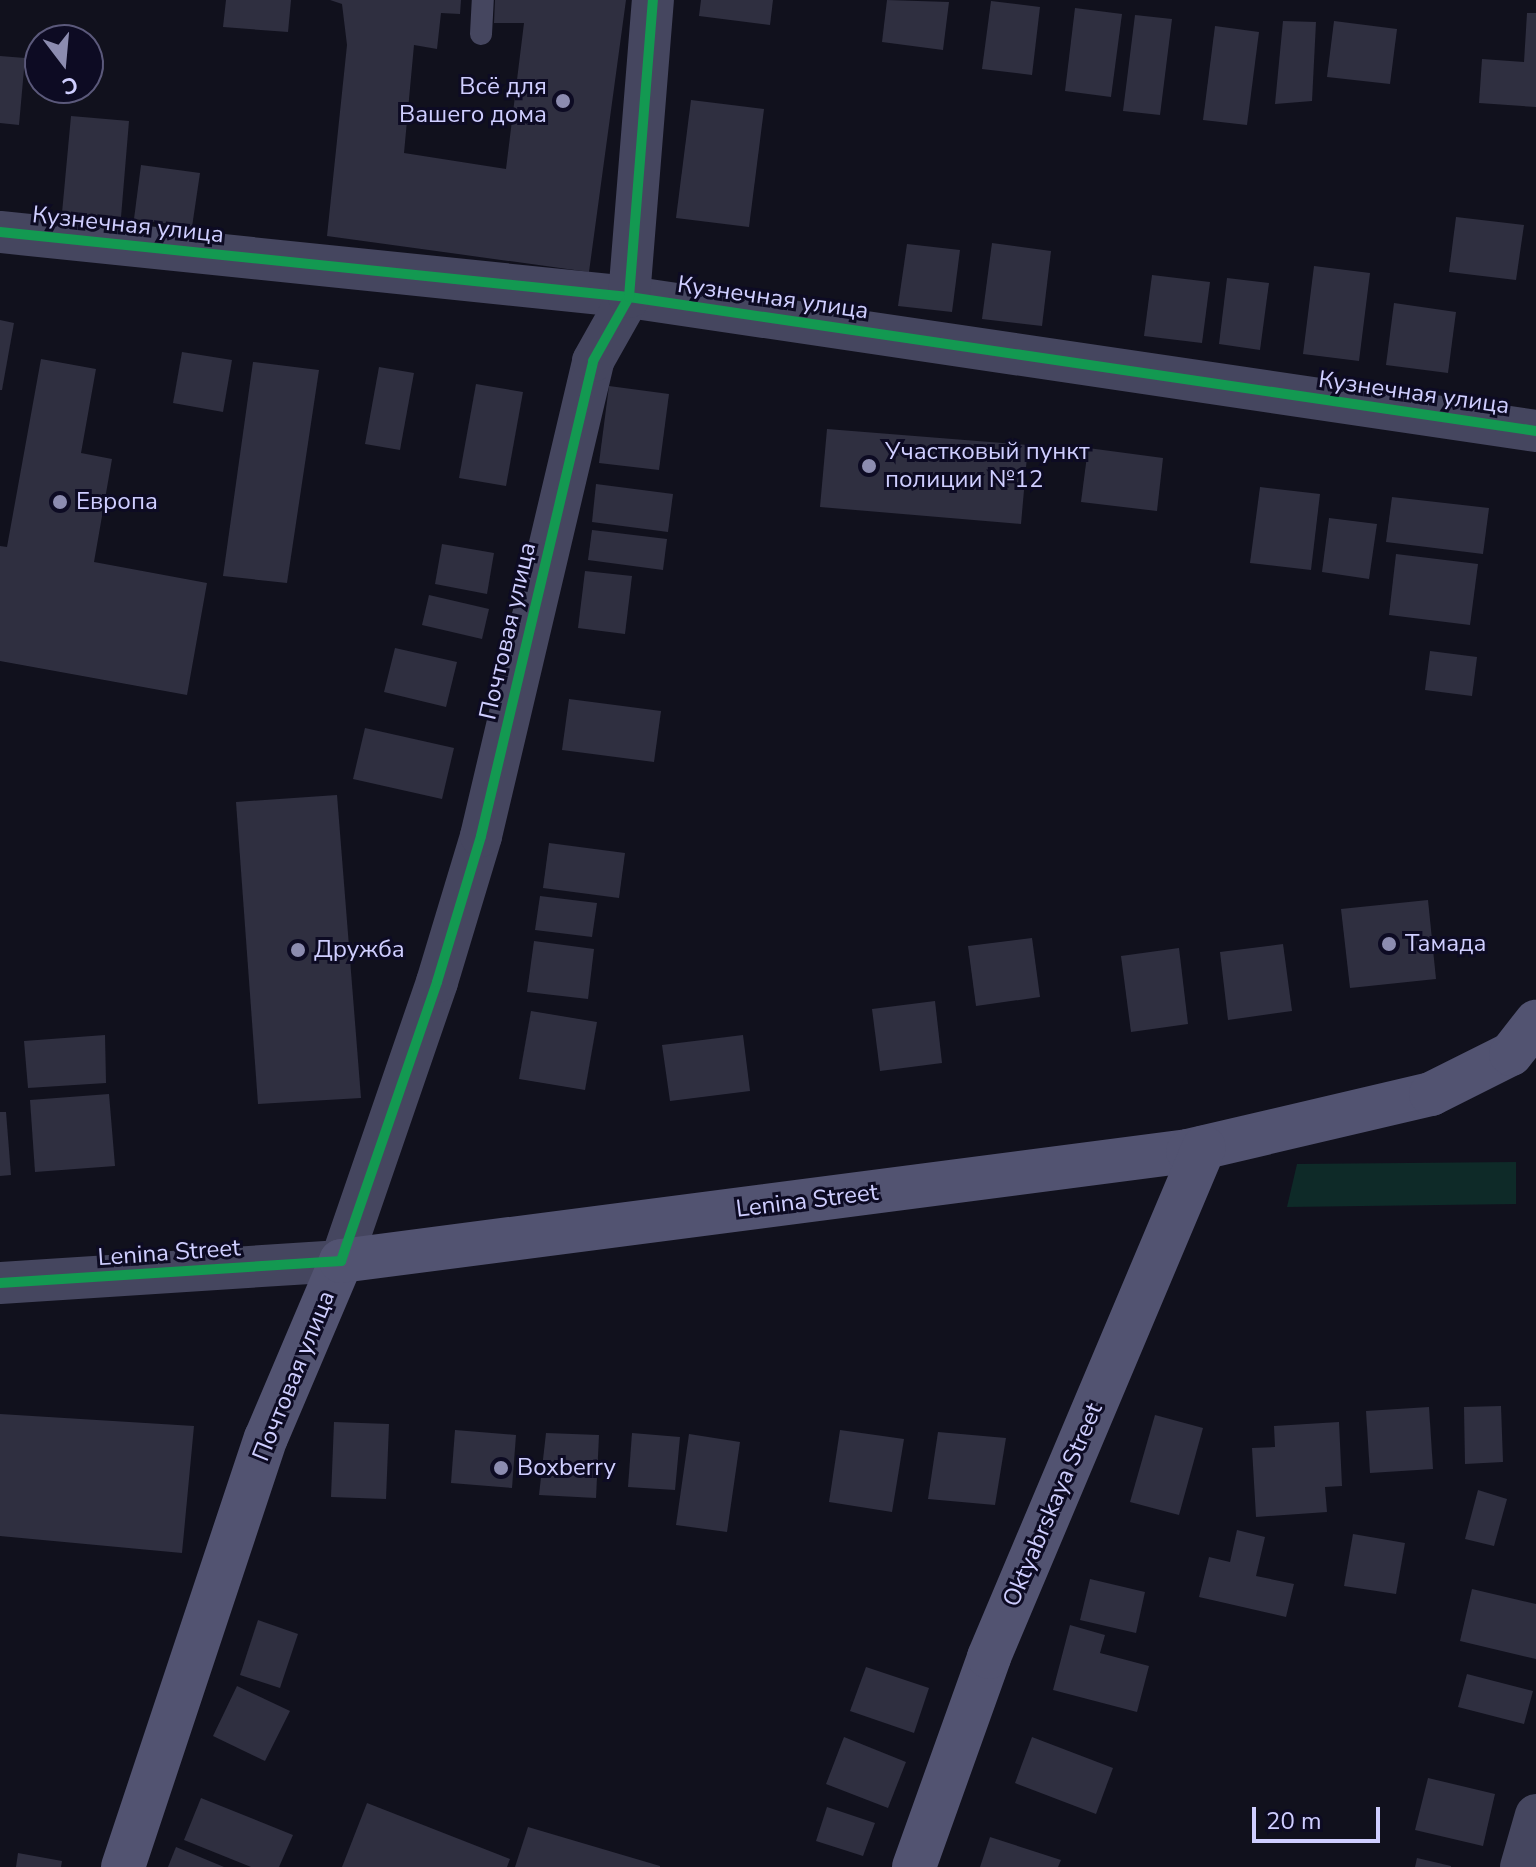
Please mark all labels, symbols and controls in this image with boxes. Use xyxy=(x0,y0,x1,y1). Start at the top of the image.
north arrow xyxy=(24,24,104,104)
text: С xyxy=(59,69,81,102)
place label: Всё для Вашего дома xyxy=(399,73,547,129)
marker: Всё для Вашего дома xyxy=(554,92,572,110)
street label: Кузнечная улица xyxy=(31,201,225,249)
street label: Кузнечная улица xyxy=(676,270,870,326)
street label: Кузнечная улица xyxy=(1317,365,1511,421)
place label: Участковый пункт полиции №12 xyxy=(885,438,1090,494)
marker: Участковый пункт полиции №12 xyxy=(860,457,878,475)
place label: Европа xyxy=(76,488,158,516)
marker: Европа xyxy=(51,493,69,511)
street label: Почтовая улица xyxy=(474,539,542,723)
place label: Тамада xyxy=(1405,930,1486,958)
marker: Тамада xyxy=(1380,935,1398,953)
place label: Дружба xyxy=(314,936,405,964)
marker: Дружба xyxy=(289,941,307,959)
street label: Lenina Street xyxy=(734,1178,880,1224)
street label: Lenina Street xyxy=(97,1234,241,1272)
street label: Почтовая улица xyxy=(247,1287,341,1465)
street label: Oktyabrskaya Street xyxy=(997,1399,1109,1611)
place label: Boxberry xyxy=(517,1454,616,1482)
marker: Boxberry xyxy=(492,1459,510,1477)
scale bar xyxy=(1256,1791,1384,1841)
text: 20 m xyxy=(1266,1805,1322,1837)

